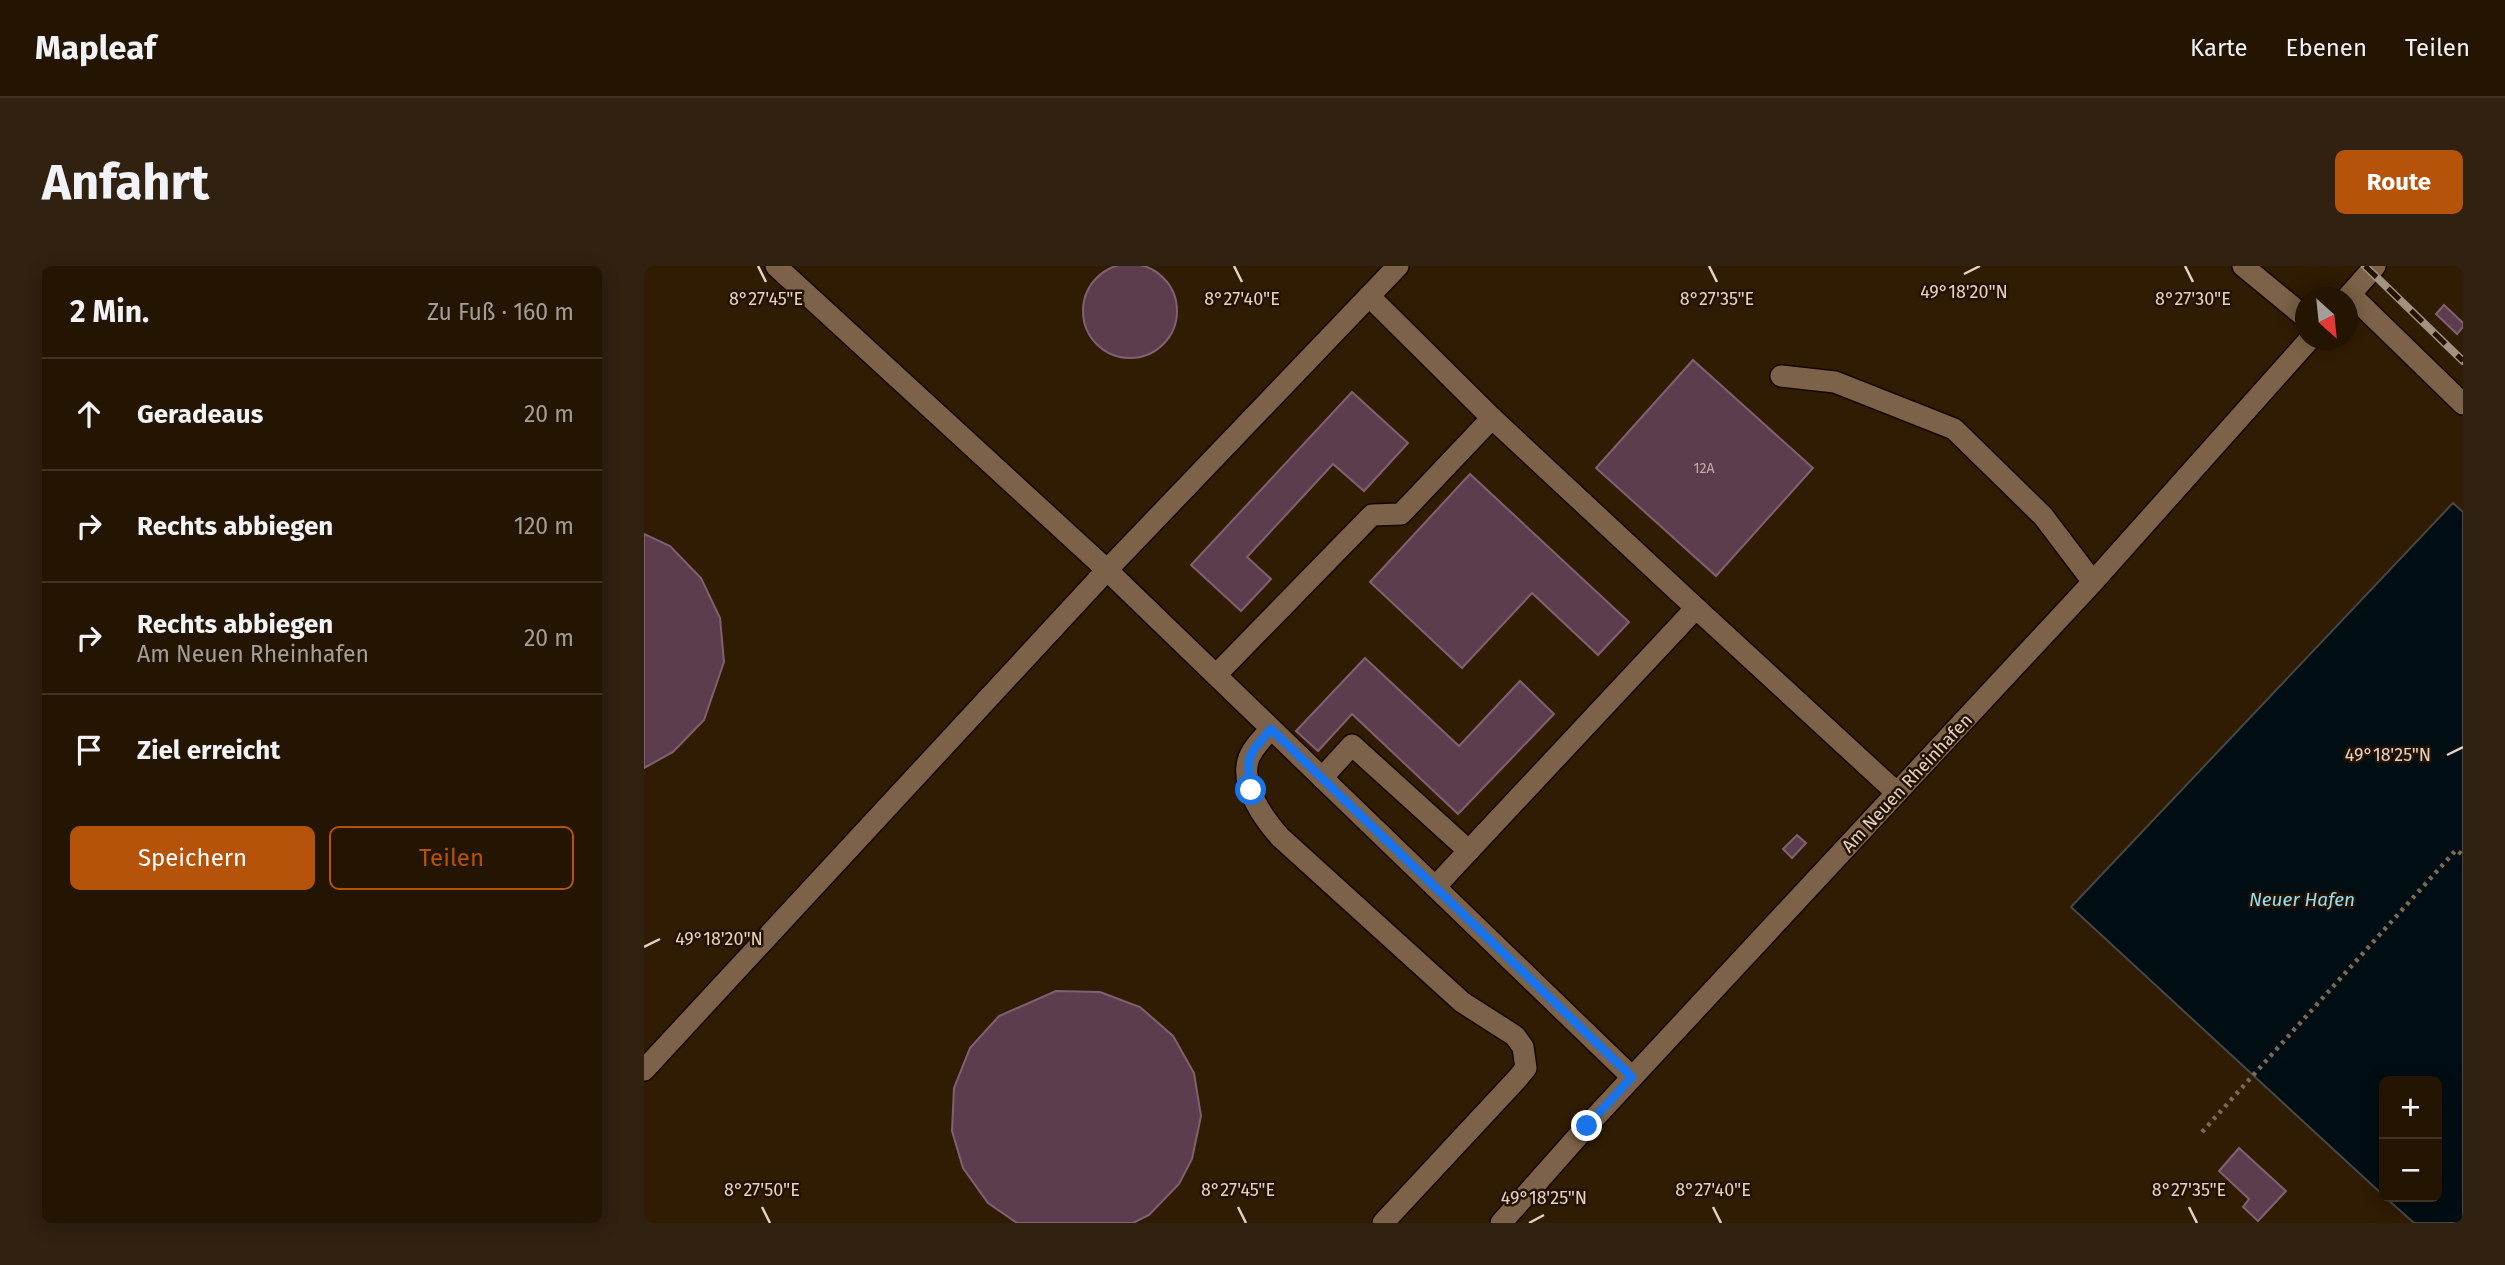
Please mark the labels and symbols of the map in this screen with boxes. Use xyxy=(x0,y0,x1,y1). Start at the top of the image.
text: 49°18'20"N xyxy=(1920,281,2008,303)
north arrow xyxy=(2295,287,2358,350)
text: 8°27'45"E xyxy=(729,288,803,310)
text: 8°27'40"E xyxy=(1204,288,1280,310)
text: 8°27'35"E xyxy=(1680,288,1754,310)
text: 8°27'30"E xyxy=(2155,288,2231,310)
house number: 12A xyxy=(1693,460,1715,477)
street label: Am Neuen Rheinhafen xyxy=(1837,709,1977,857)
text: 49°18'25"N xyxy=(2345,744,2431,766)
route start xyxy=(1235,774,1266,805)
water label: Neuer Hafen xyxy=(2249,888,2355,911)
text: 49°18'20"N xyxy=(675,928,763,950)
route end xyxy=(1571,1110,1602,1141)
text: 8°27'50"E xyxy=(724,1179,800,1201)
text: 8°27'45"E xyxy=(1201,1179,1275,1201)
text: 8°27'40"E xyxy=(1675,1179,1751,1201)
text: 8°27'35"E xyxy=(2152,1179,2226,1201)
text: 49°18'25"N xyxy=(1501,1187,1587,1209)

